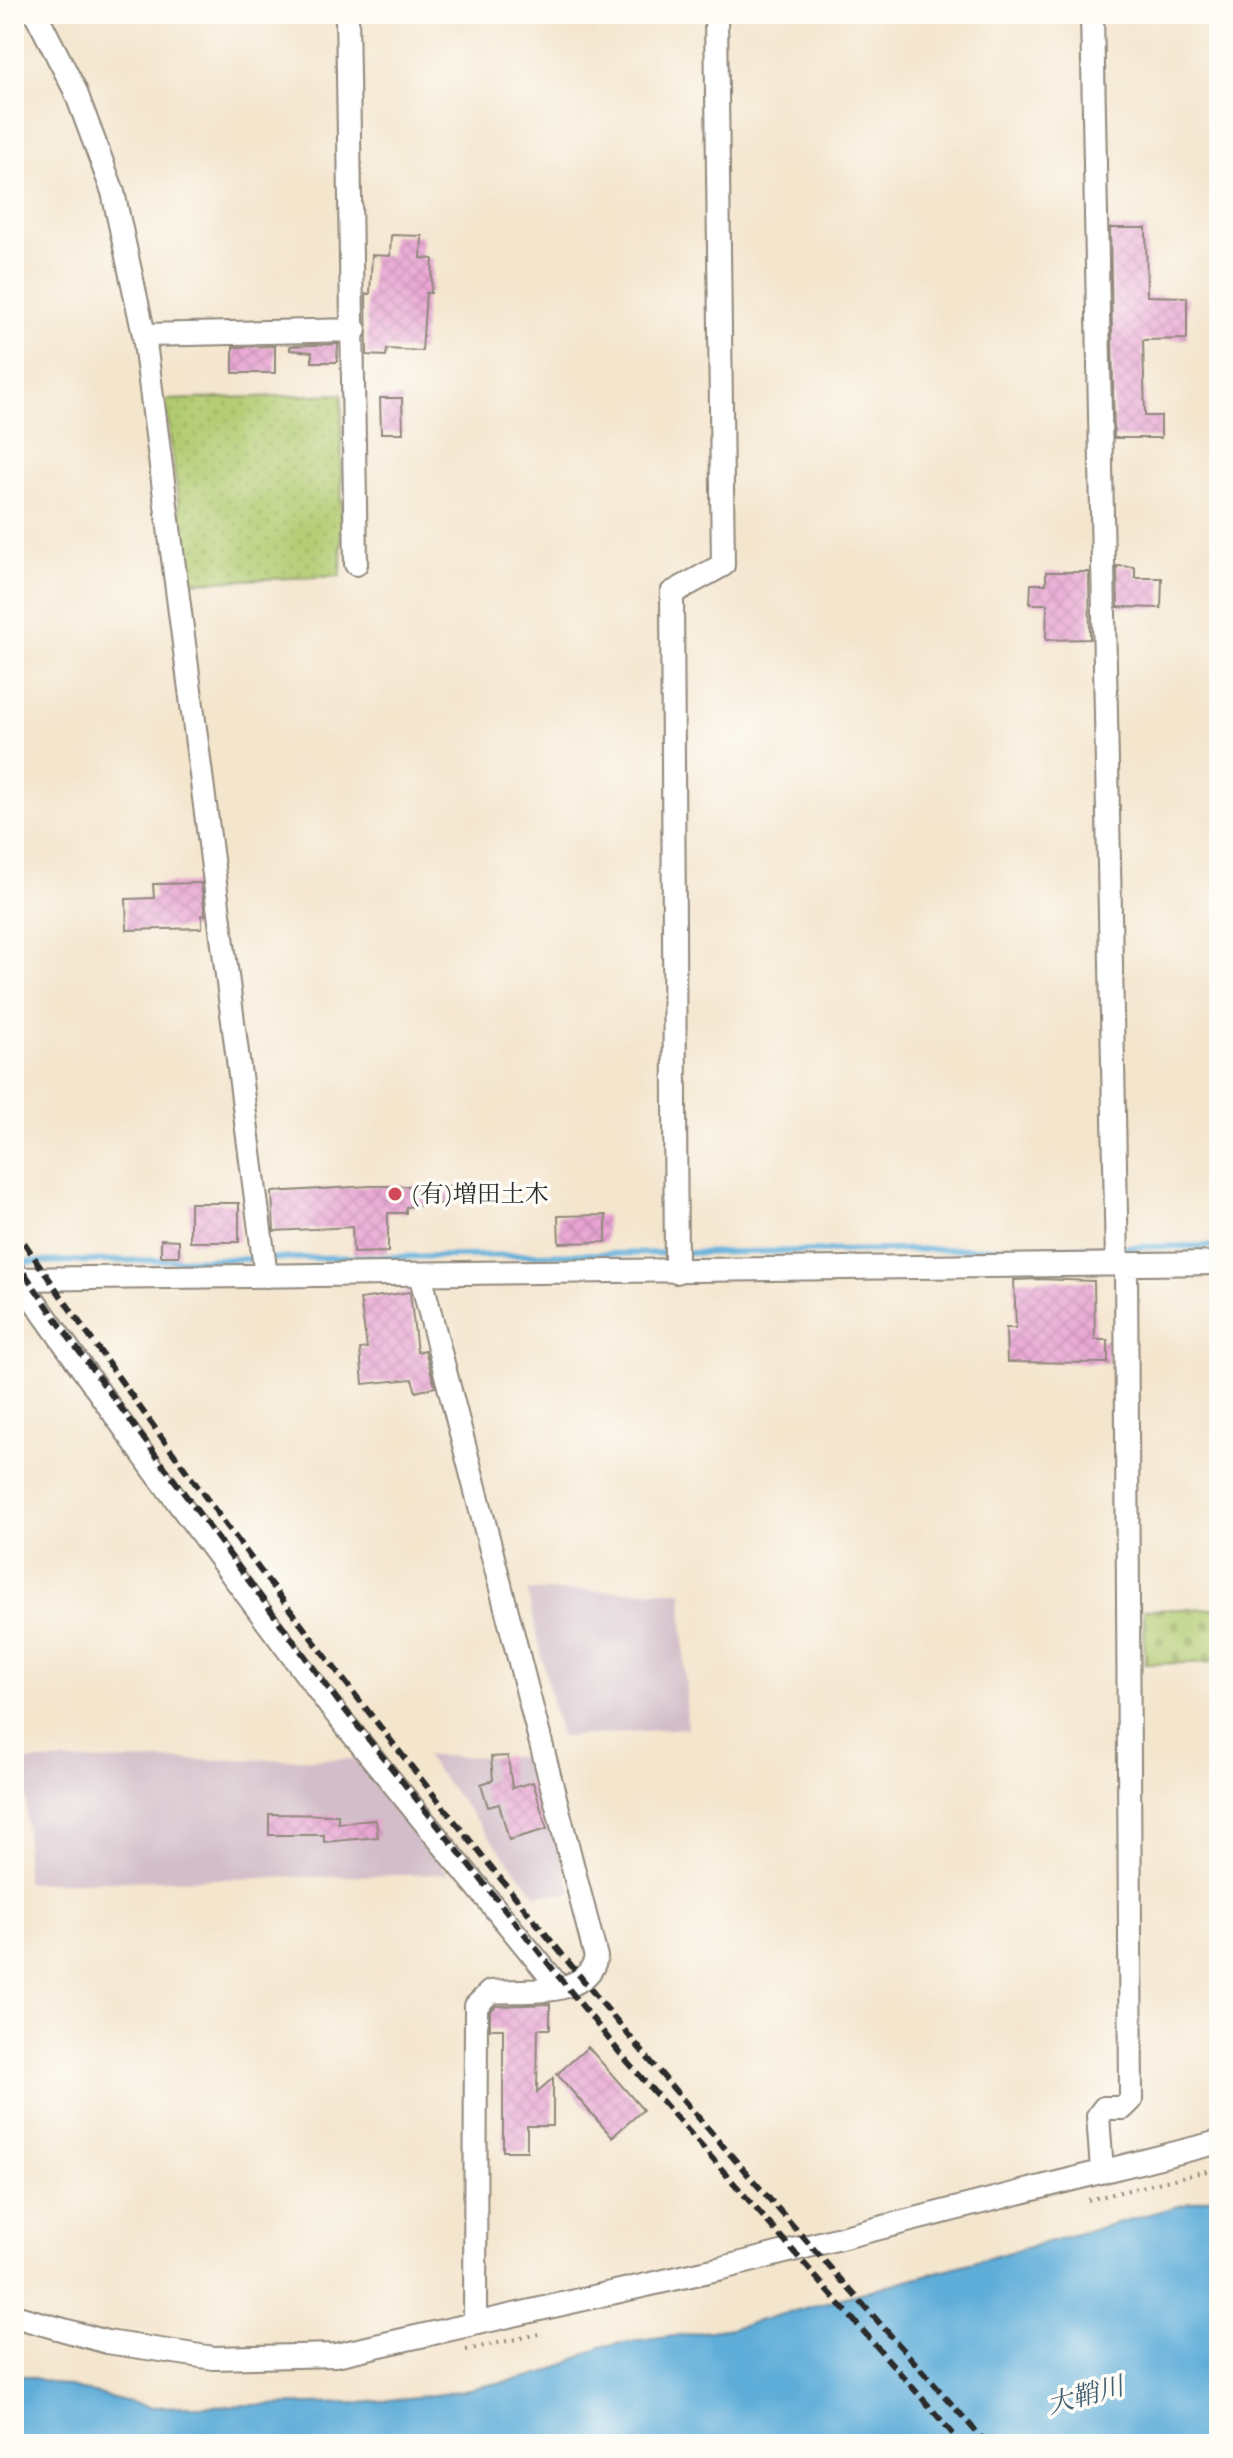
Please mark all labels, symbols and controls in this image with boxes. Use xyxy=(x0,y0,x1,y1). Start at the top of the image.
place label: (有)増田土木 xyxy=(411,1181,549,1208)
marker: (有)増田土木 xyxy=(386,1185,404,1203)
water label: 大鞘川 xyxy=(1044,2372,1129,2420)

